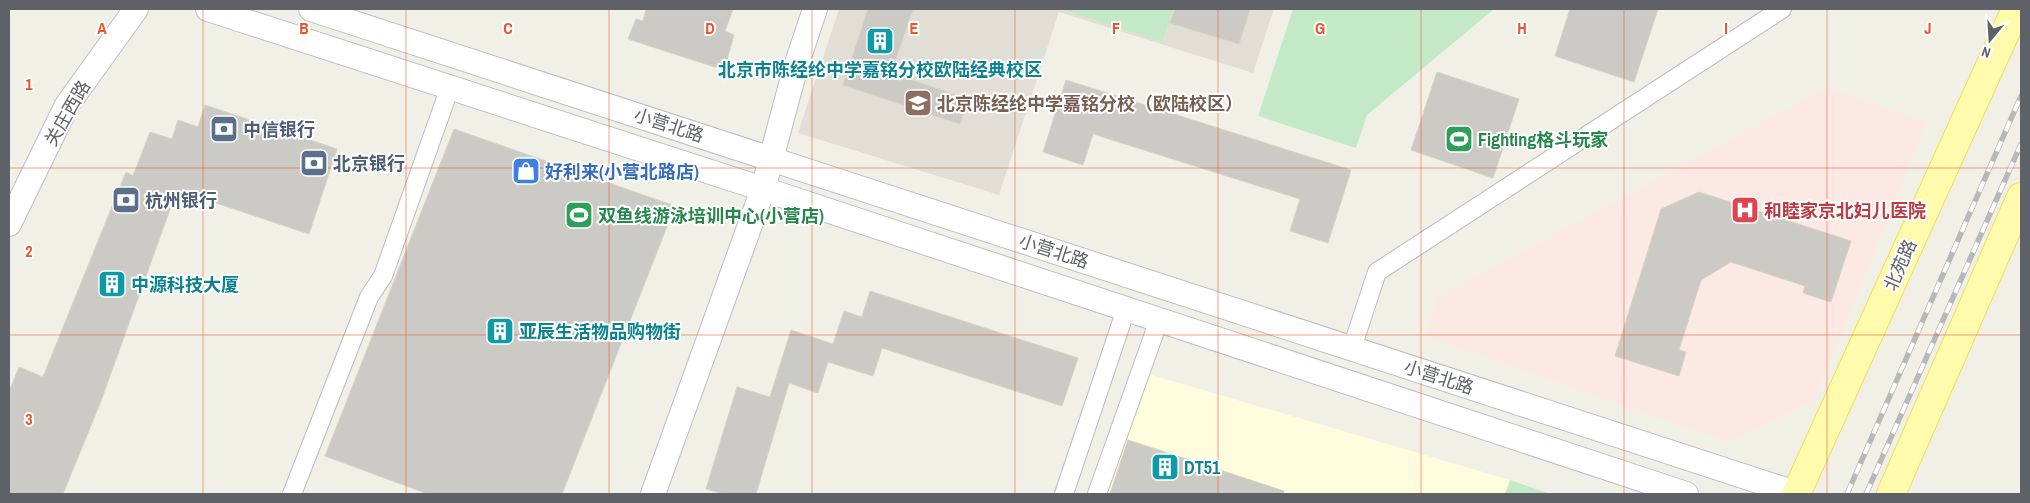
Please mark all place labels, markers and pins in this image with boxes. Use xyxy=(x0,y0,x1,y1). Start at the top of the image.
building icon: 北京市陈经纶中学嘉铭分校欧陆经典校区 xyxy=(865,26,895,56)
place label: 北京市陈经纶中学嘉铭分校欧陆经典校区 xyxy=(718,57,1042,82)
school or university icon: 北京陈经纶中学嘉铭分校（欧陆校区） xyxy=(903,88,933,118)
place label: 北京陈经纶中学嘉铭分校（欧陆校区） xyxy=(937,91,1243,116)
bank icon: 中信银行 xyxy=(209,114,239,144)
place label: 中信银行 xyxy=(243,117,315,142)
sports icon: Fighting格斗玩家 xyxy=(1444,124,1474,154)
place label: Fighting格斗玩家 xyxy=(1478,127,1608,152)
bank icon: 北京银行 xyxy=(299,148,329,178)
place label: 北京银行 xyxy=(333,151,405,176)
shop icon: 好利来(小营北路店) xyxy=(511,156,541,186)
place label: 好利来(小营北路店) xyxy=(545,159,699,184)
bank icon: 杭州银行 xyxy=(111,185,141,215)
place label: 杭州银行 xyxy=(145,188,217,213)
hospital icon: 和睦家京北妇儿医院 xyxy=(1730,195,1760,225)
place label: 和睦家京北妇儿医院 xyxy=(1764,198,1926,223)
sports icon: 双鱼线游泳培训中心(小营店) xyxy=(564,200,594,230)
place label: 双鱼线游泳培训中心(小营店) xyxy=(598,203,824,228)
building icon: 中源科技大厦 xyxy=(97,269,127,299)
place label: 中源科技大厦 xyxy=(131,272,239,297)
building icon: 亚辰生活物品购物街 xyxy=(485,316,515,346)
place label: 亚辰生活物品购物街 xyxy=(519,319,681,344)
building icon: DT51 xyxy=(1150,452,1180,482)
place label: DT51 xyxy=(1184,455,1221,480)

